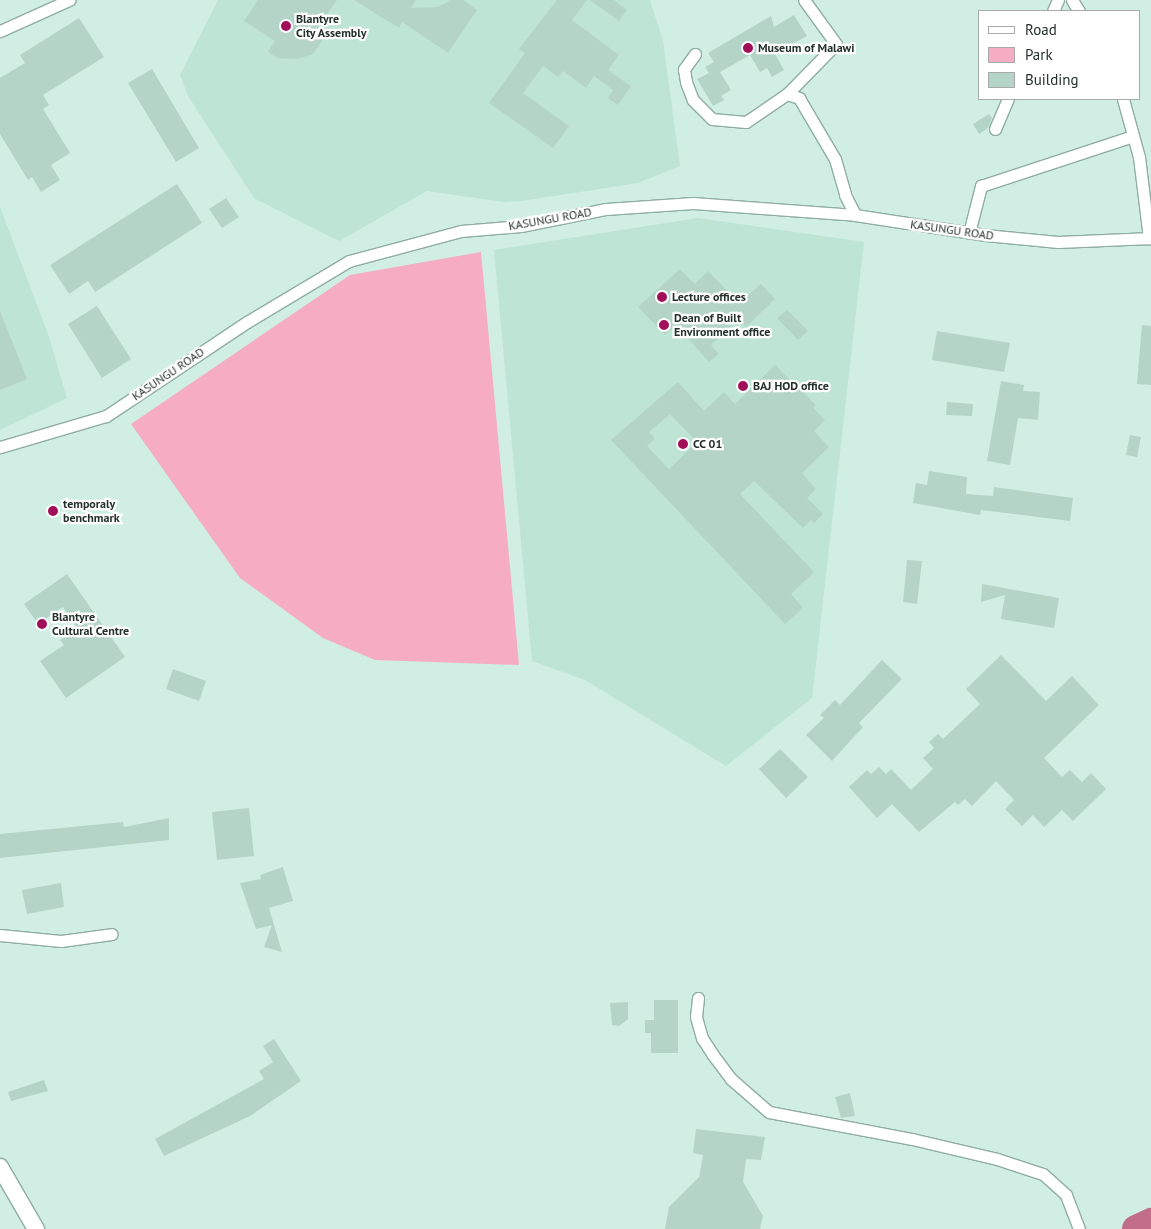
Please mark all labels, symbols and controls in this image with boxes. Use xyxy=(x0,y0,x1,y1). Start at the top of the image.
legend xyxy=(978,10,1141,100)
place label: Blantyre City Assembly xyxy=(296,12,367,40)
marker: Blantyre City Assembly xyxy=(280,20,292,32)
text: Road xyxy=(1025,20,1057,39)
place label: Museum of Malawi xyxy=(758,41,854,55)
marker: Museum of Malawi xyxy=(742,42,754,54)
text: Park xyxy=(1025,45,1053,64)
text: Building xyxy=(1025,70,1079,89)
street label: KASUNGU ROAD xyxy=(507,205,593,233)
street label: KASUNGU ROAD xyxy=(909,217,995,243)
place label: Lecture offices xyxy=(672,290,746,304)
marker: Lecture offices xyxy=(656,291,668,303)
place label: Dean of Built Environment office xyxy=(674,311,770,339)
marker: Dean of Built Environment office xyxy=(658,319,670,331)
street label: KASUNGU ROAD xyxy=(129,345,207,403)
place label: BAJ HOD office xyxy=(753,379,829,393)
marker: BAJ HOD office xyxy=(737,380,749,392)
place label: CC 01 xyxy=(693,437,723,451)
marker: CC 01 xyxy=(677,438,689,450)
place label: temporaly benchmark xyxy=(63,497,120,525)
marker: temporaly benchmark xyxy=(47,505,59,517)
place label: Blantyre Cultural Centre xyxy=(52,610,129,638)
marker: Blantyre Cultural Centre xyxy=(36,618,48,630)

